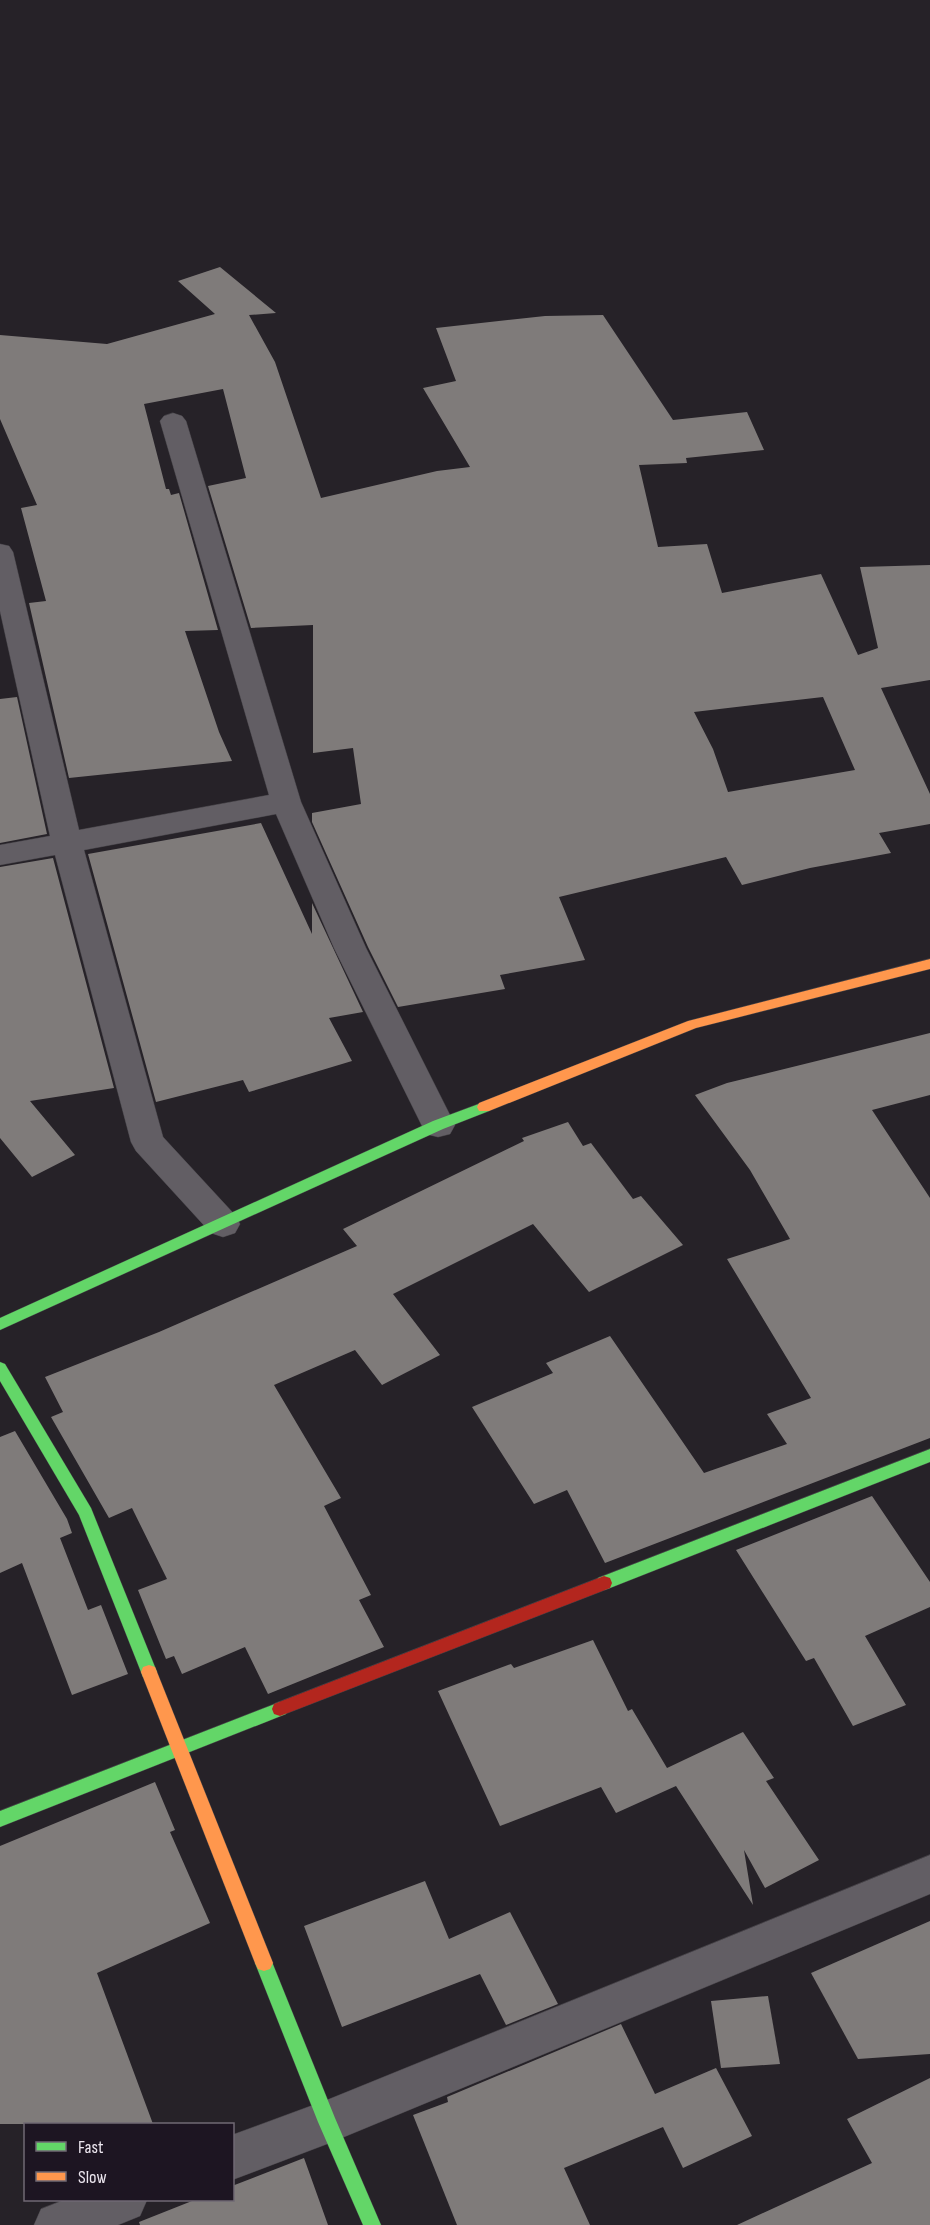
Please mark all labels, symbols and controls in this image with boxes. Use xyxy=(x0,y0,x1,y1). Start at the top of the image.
legend xyxy=(24,2123,234,2201)
text: Fast xyxy=(78,2137,104,2158)
text: Slow xyxy=(78,2167,107,2188)

